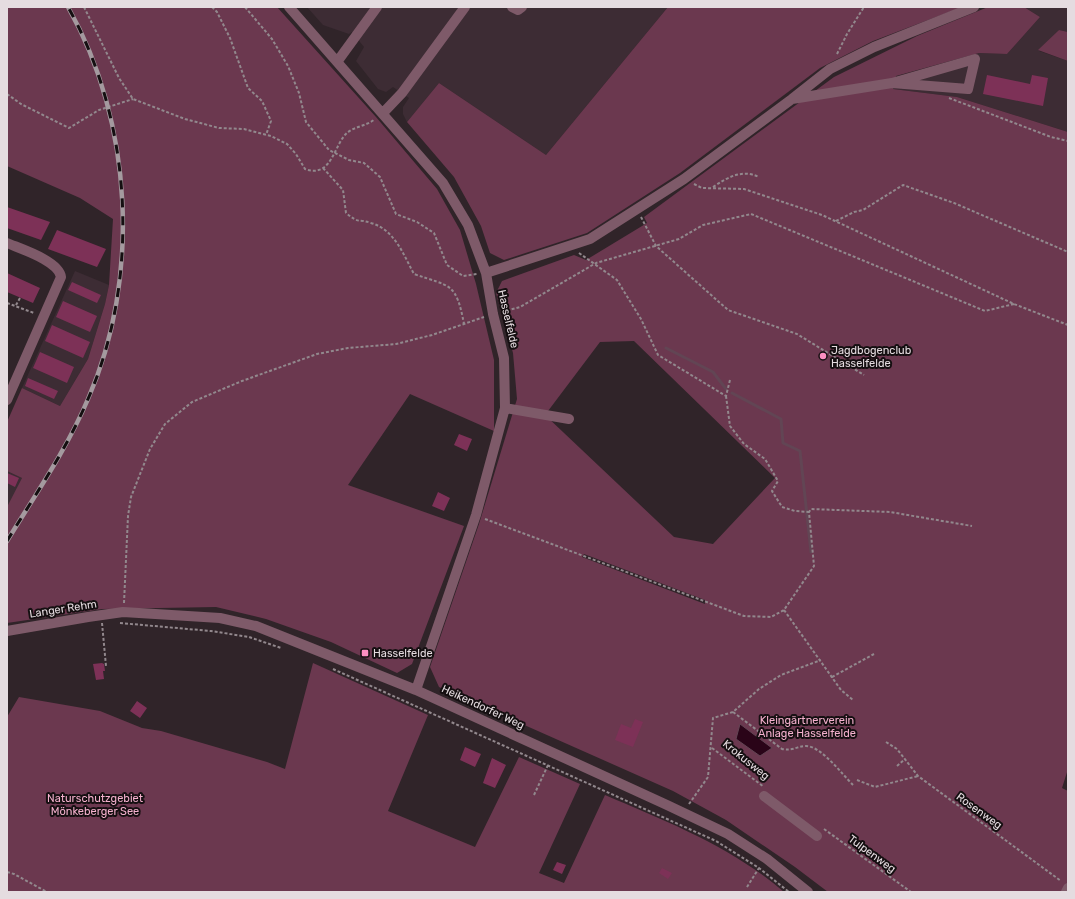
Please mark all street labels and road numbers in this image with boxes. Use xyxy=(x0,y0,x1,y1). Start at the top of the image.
street label: Hasselfelde xyxy=(495,288,521,350)
street label: Langer Rehm xyxy=(28,597,98,621)
street label: Heikendorfer Weg xyxy=(439,682,527,732)
street label: Krokusweg xyxy=(720,737,772,783)
street label: Rosenweg xyxy=(954,790,1004,832)
street label: Tulpenweg xyxy=(846,832,898,876)

